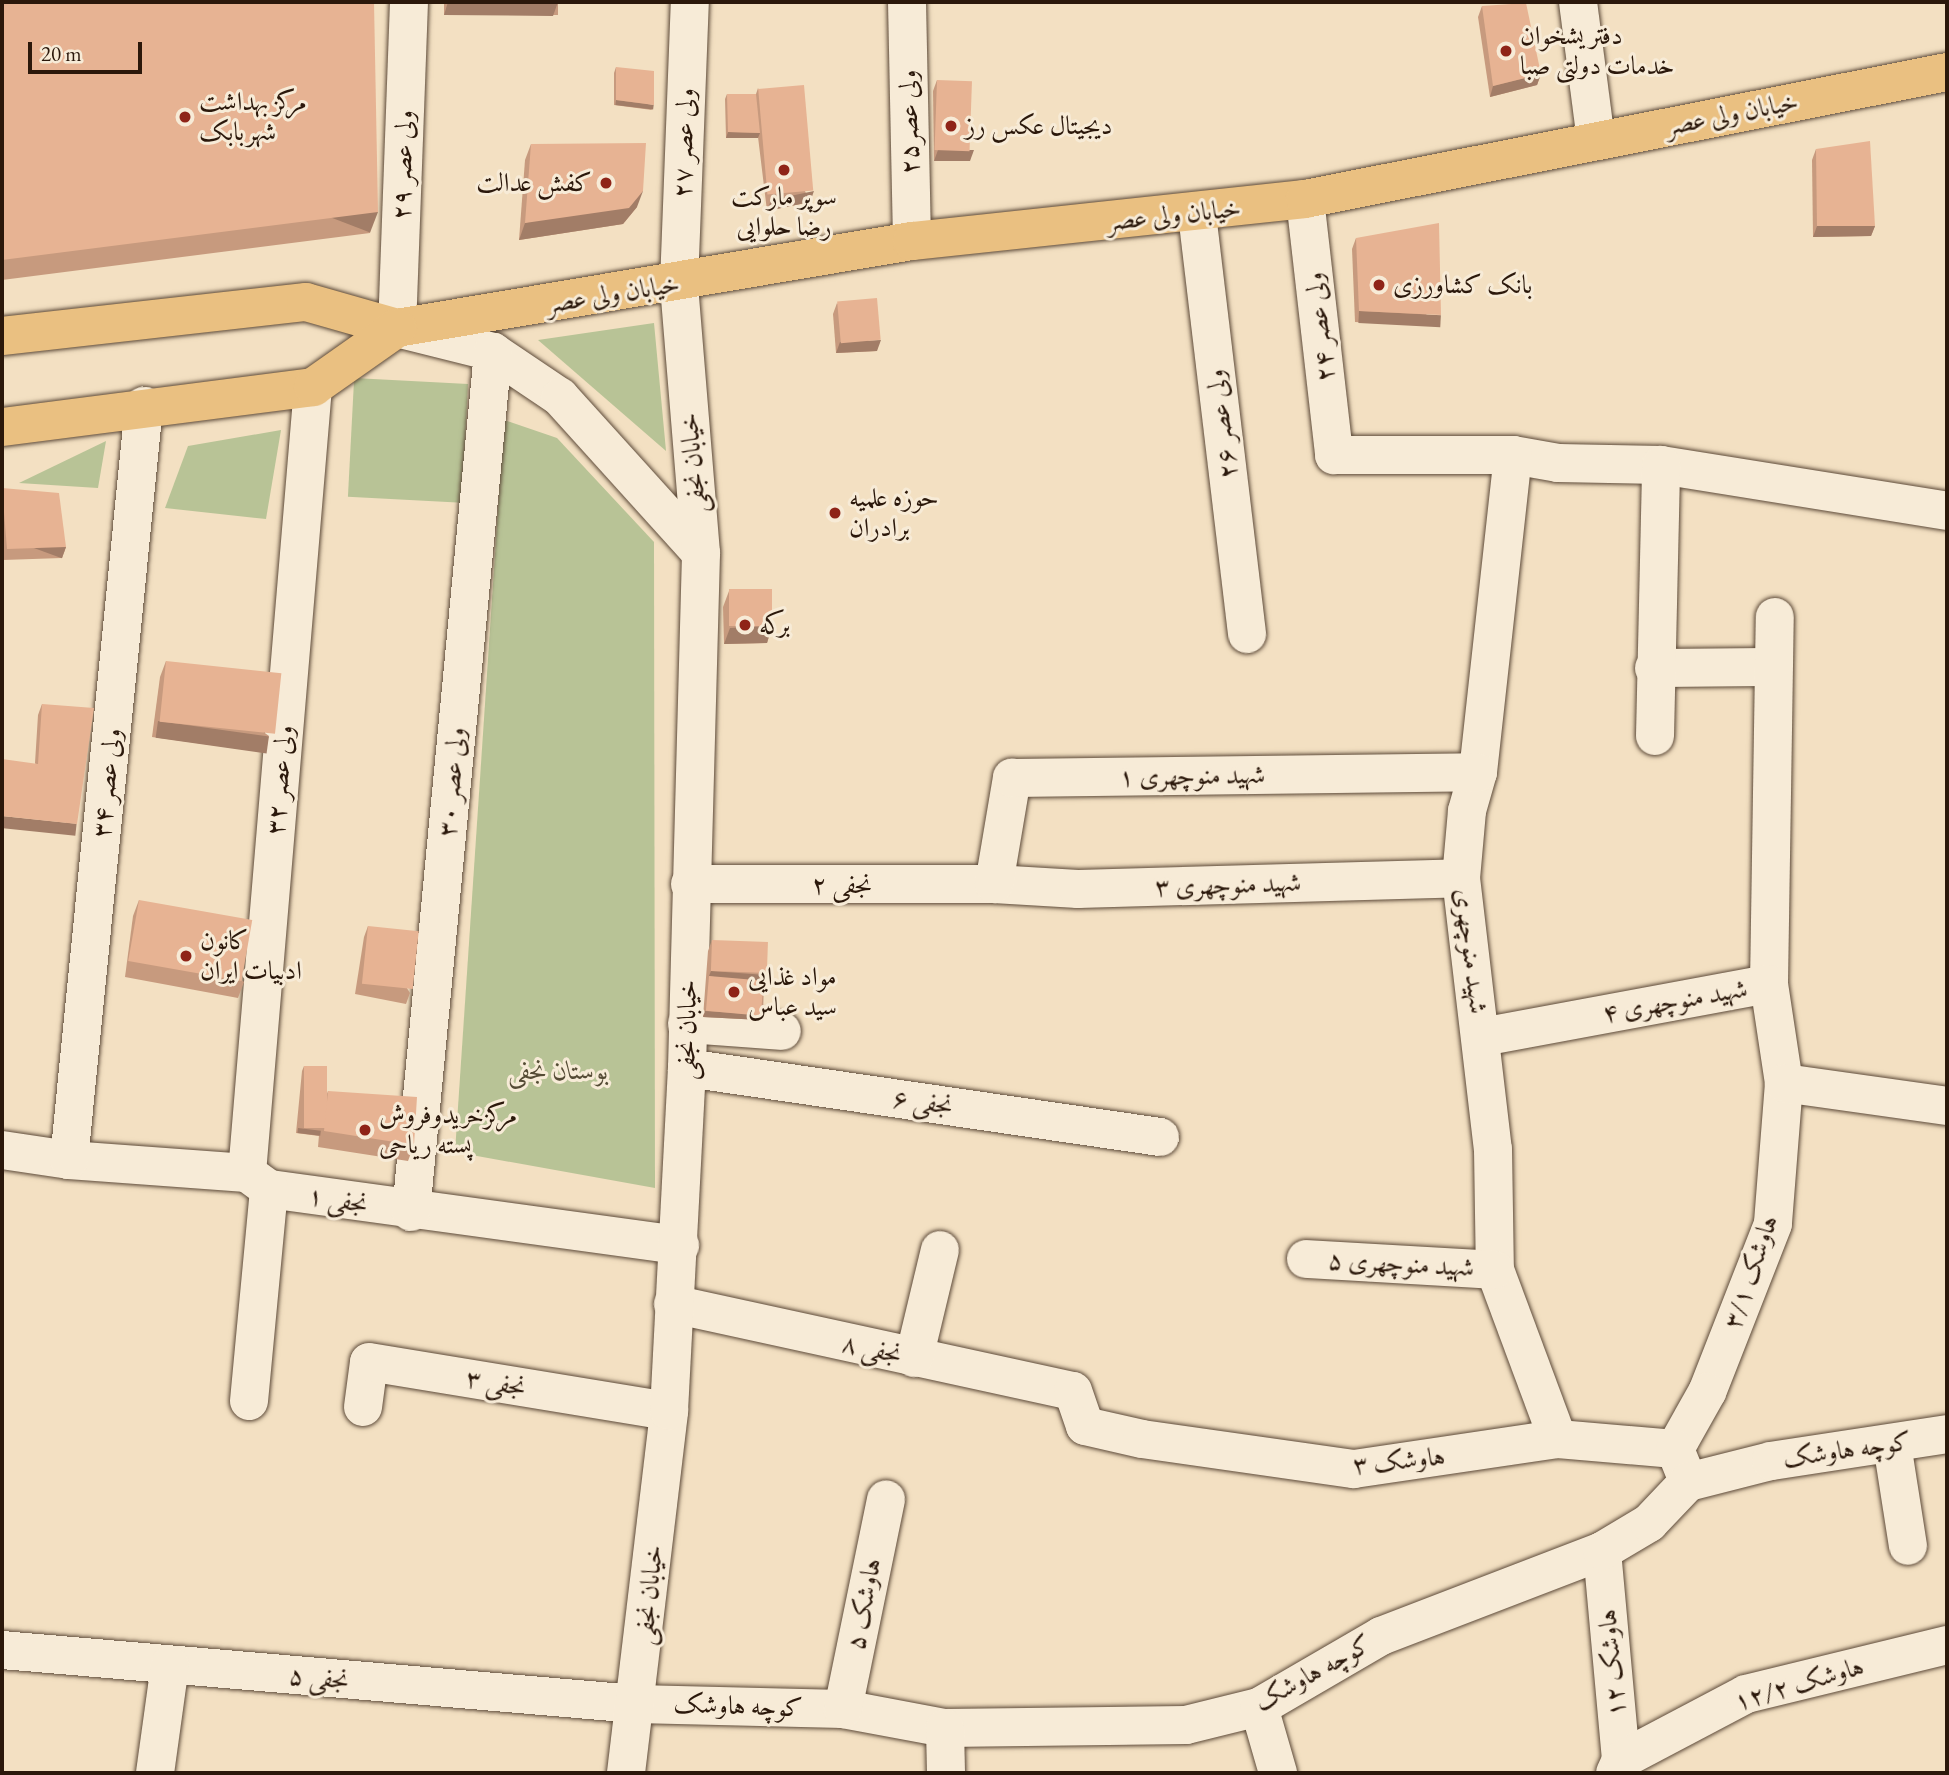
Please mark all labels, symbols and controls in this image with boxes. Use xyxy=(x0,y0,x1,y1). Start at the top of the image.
place label: دفتر یشخوان خدمات دولتی صبا xyxy=(1520,20,1675,82)
scale bar xyxy=(32,28,145,72)
text: 20 m xyxy=(41,40,82,67)
marker: دفتر یشخوان خدمات دولتی صبا xyxy=(1498,43,1514,59)
street label: ولی عصر۲۵ xyxy=(892,69,926,175)
place label: مرکز بهداشت شهربابک xyxy=(199,86,307,148)
street label: خیابان ولی عصر xyxy=(1663,86,1801,142)
street label: ولی عصر ۲۷ xyxy=(666,88,702,198)
marker: مرکز بهداشت شهربابک xyxy=(177,109,193,125)
street label: ولی عصر ۲۹ xyxy=(385,110,421,220)
place label: دیجیتال عکس رز xyxy=(965,110,1112,142)
marker: دیجیتال عکس رز xyxy=(943,118,959,134)
marker: سوپر مارکت رضا حلوایی xyxy=(776,162,792,178)
place label: کفش عدالت xyxy=(476,167,592,199)
marker: کفش عدالت xyxy=(598,175,614,191)
place label: سوپر مارکت رضا حلوایی xyxy=(731,181,837,242)
street label: خیابان ولی عصر xyxy=(1105,192,1243,238)
street label: خیابان ولی عصر xyxy=(544,268,682,320)
place label: بانک کشاورزی xyxy=(1393,269,1532,301)
street label: ولی عصر ۲۴ xyxy=(1299,271,1341,383)
marker: بانک کشاورزی xyxy=(1371,277,1387,293)
street label: ولی عصر ۲۶ xyxy=(1200,368,1244,480)
street label: خیابان نجفی xyxy=(673,412,713,514)
place label: حوزه علمیه برادران xyxy=(849,482,939,544)
marker: حوزه علمیه برادران xyxy=(827,505,843,521)
place label: برکه xyxy=(759,609,790,641)
marker: برکه xyxy=(737,617,753,633)
street label: ولی عصر ۳۲ xyxy=(260,724,300,836)
street label: ولی عصر ۳۰ xyxy=(432,726,472,838)
street label: ولی عصر ۳۴ xyxy=(86,727,128,839)
street label: شهید منوچهری ۱ xyxy=(1118,759,1266,793)
street label: شهید منوچهری ۳ xyxy=(1154,867,1302,903)
street label: نجفی ۲ xyxy=(812,869,872,901)
street label: شهید منوچهری xyxy=(1448,887,1494,1015)
place label: کانون ادبیات ایران xyxy=(200,925,302,986)
marker: کانون ادبیات ایران xyxy=(178,948,194,964)
place label: مواد غذایی سید عباس xyxy=(748,961,837,1023)
street label: شهید منوچهری ۴ xyxy=(1600,973,1750,1029)
street label: خیابان نجفی xyxy=(671,980,703,1080)
marker: مواد غذایی سید عباس xyxy=(726,984,742,1000)
park label: بوستان نجفی xyxy=(507,1055,609,1087)
street label: نجفی ۶ xyxy=(891,1082,955,1122)
place label: مرکزخریدوفروش پسته ریاحی xyxy=(379,1099,517,1160)
marker: مرکزخریدوفروش پسته ریاحی xyxy=(357,1122,373,1138)
street label: نجفی ۱ xyxy=(306,1180,370,1220)
street label: هاوشک ۳/۱ xyxy=(1717,1211,1785,1333)
street label: شهید منوچهری ۵ xyxy=(1327,1245,1475,1283)
street label: نجفی ۸ xyxy=(839,1327,905,1371)
street label: نجفی ۳ xyxy=(464,1363,528,1403)
street label: کوچه هاوشک xyxy=(1781,1426,1913,1474)
street label: هاوشک ۳ xyxy=(1351,1441,1447,1481)
street label: خیابان نجفی xyxy=(628,1543,670,1647)
street label: هاوشک ۵ xyxy=(840,1556,888,1652)
street label: هاوشک ۱۲ xyxy=(1592,1608,1632,1718)
street label: کوچه هاوشک xyxy=(1249,1628,1377,1718)
street label: هاوشک ۱۲/۲ xyxy=(1731,1651,1867,1717)
street label: نجفی ۵ xyxy=(287,1660,351,1696)
street label: کوچه هاوشک xyxy=(673,1688,803,1724)

